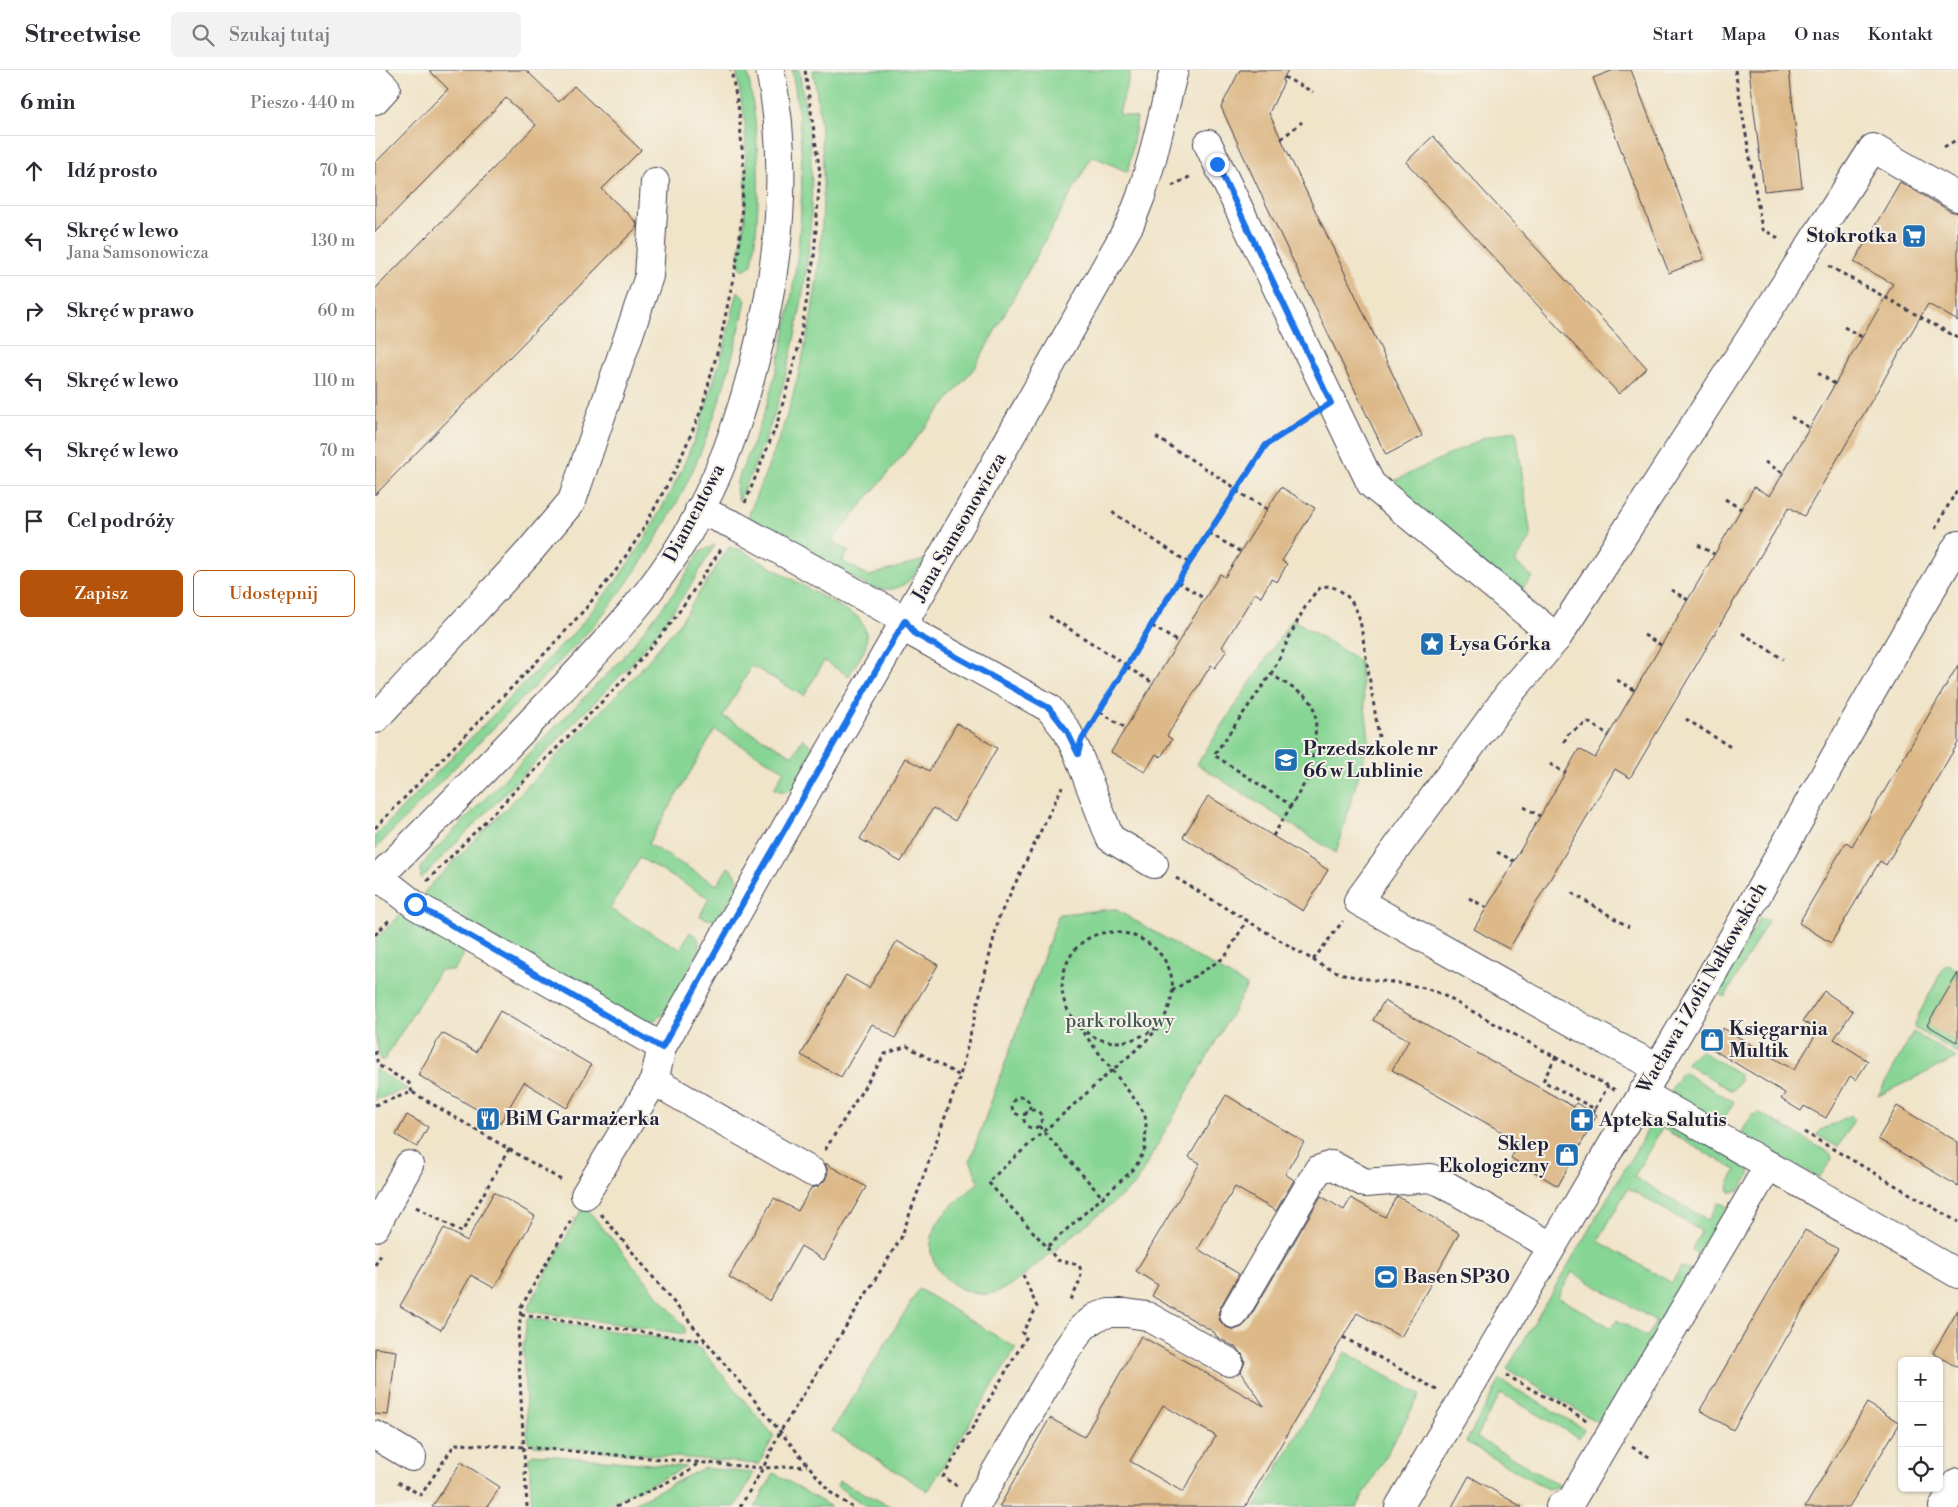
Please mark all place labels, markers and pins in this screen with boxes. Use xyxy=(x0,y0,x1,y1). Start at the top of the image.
supermarket icon: Stokrotka xyxy=(1901,223,1927,249)
place label: Stokrotka xyxy=(1807,224,1898,248)
place icon: Łysa Górka xyxy=(1419,631,1445,657)
place label: Łysa Górka xyxy=(1449,632,1551,656)
place label: Przedszkole nr 66 w Lublinie xyxy=(1303,737,1439,783)
school or university icon: Przedszkole nr 66 w Lublinie xyxy=(1273,747,1299,773)
place label: Księgarnia Multik xyxy=(1729,1017,1828,1063)
shop icon: Księgarnia Multik xyxy=(1699,1027,1725,1053)
restaurant icon: BiM Garmażerka xyxy=(475,1106,501,1132)
place label: BiM Garmażerka xyxy=(505,1107,660,1131)
pharmacy icon: Apteka Salutis xyxy=(1569,1107,1595,1133)
place label: Apteka Salutis xyxy=(1598,1108,1727,1132)
place label: Sklep Ekologiczny xyxy=(1439,1132,1549,1178)
shop icon: Sklep Ekologiczny xyxy=(1554,1142,1580,1168)
sports icon: Basen SP30 xyxy=(1373,1264,1399,1290)
place label: Basen SP30 xyxy=(1403,1265,1510,1289)

